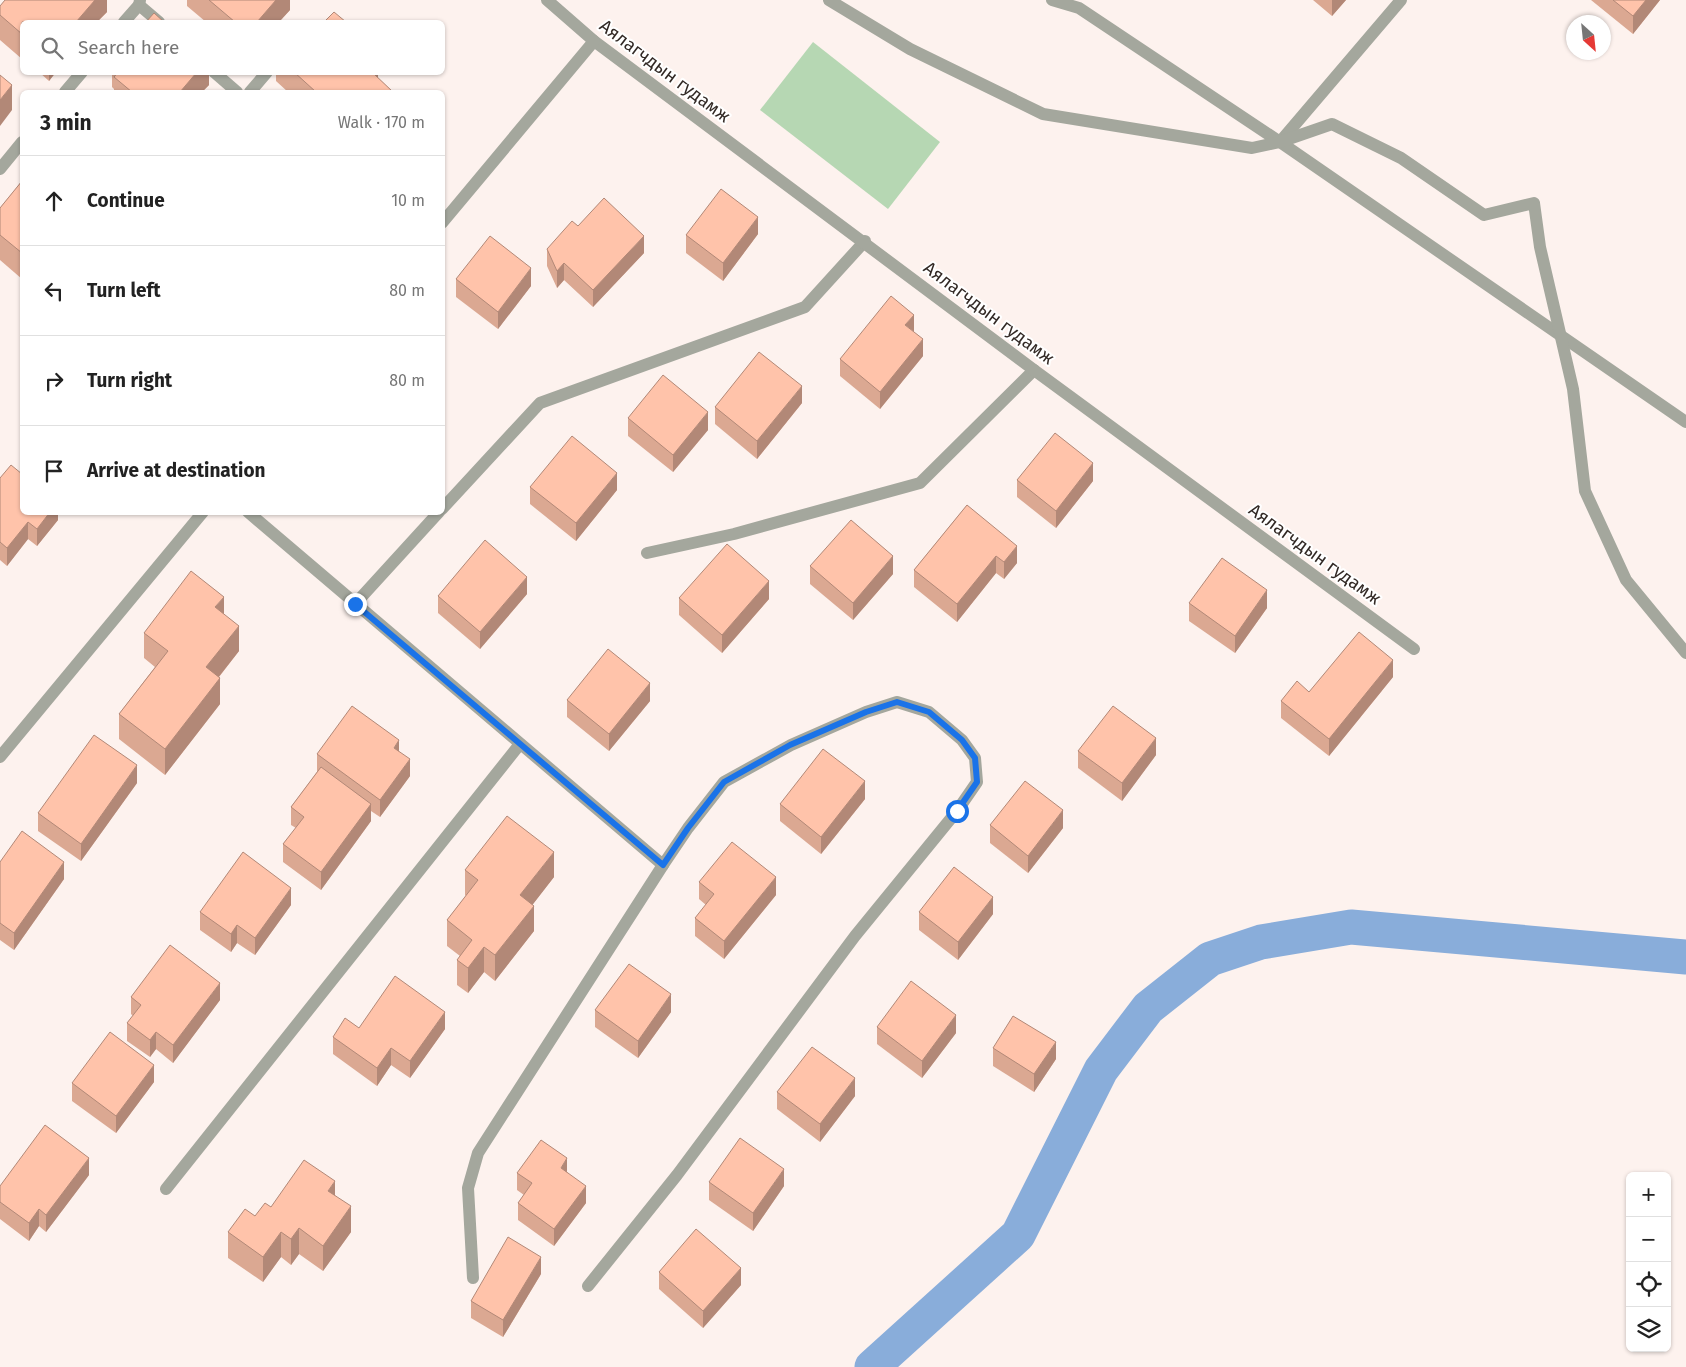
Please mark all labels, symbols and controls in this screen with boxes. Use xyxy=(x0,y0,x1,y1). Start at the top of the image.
street label: Аялагчдын гудамж xyxy=(595,15,735,127)
north arrow xyxy=(1566,15,1611,60)
search box xyxy=(20,20,445,75)
icon: search xyxy=(38,34,66,62)
text: Search here xyxy=(78,36,179,59)
text: 3 min xyxy=(40,110,92,136)
text: Walk · 170 m xyxy=(338,113,425,132)
icon: ahead xyxy=(40,187,68,215)
text: Continue xyxy=(87,189,165,212)
text: 10 m xyxy=(391,191,425,210)
street label: Аялагчдын гудамж xyxy=(919,257,1059,369)
icon: left xyxy=(40,277,68,305)
text: Turn left xyxy=(87,279,161,302)
text: 80 m xyxy=(389,281,425,300)
icon: right xyxy=(40,367,68,395)
text: Turn right xyxy=(87,369,172,392)
text: 80 m xyxy=(389,371,425,390)
icon: arrive xyxy=(40,457,68,485)
text: Arrive at destination xyxy=(87,459,266,482)
street label: Аялагчдын гудамж xyxy=(1245,499,1385,609)
route end xyxy=(344,593,367,616)
route start xyxy=(946,800,969,823)
map controls xyxy=(1626,1172,1671,1352)
button: + xyxy=(1626,1172,1671,1217)
button: − xyxy=(1626,1217,1671,1262)
button: locate xyxy=(1626,1262,1671,1307)
button: layers xyxy=(1626,1307,1671,1352)

